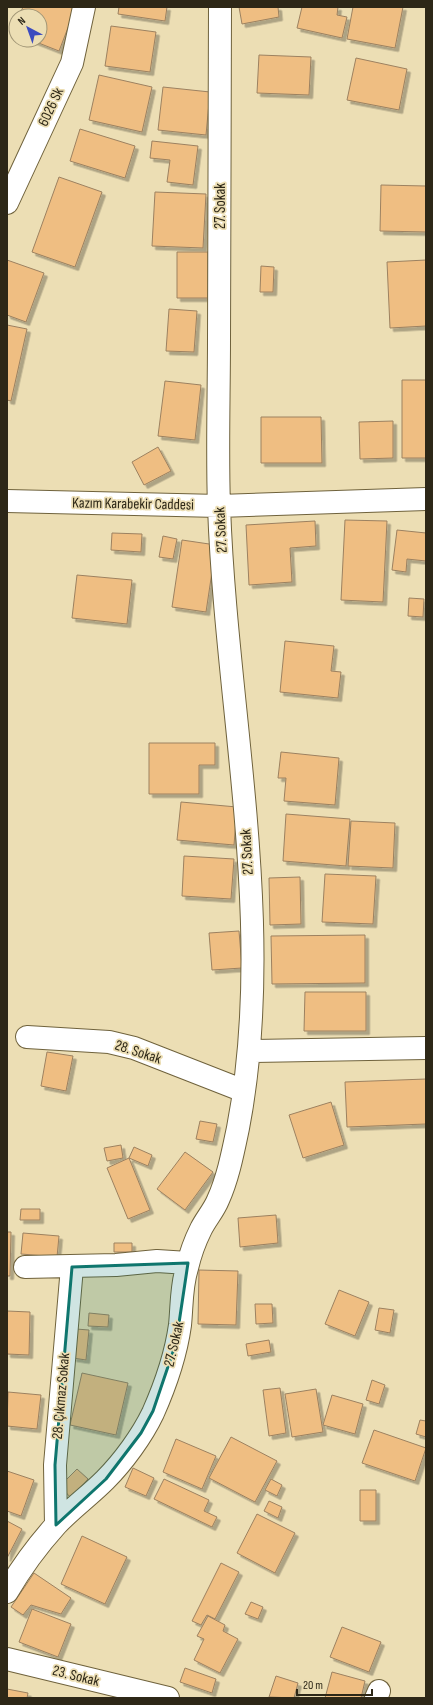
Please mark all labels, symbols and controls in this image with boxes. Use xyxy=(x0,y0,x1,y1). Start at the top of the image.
north arrow xyxy=(8,8,48,48)
text: N xyxy=(15,14,28,28)
street label: 6026 Sk xyxy=(34,84,68,129)
street label: 27. Sokak xyxy=(211,183,230,229)
street label: Kazım Karabekir Caddesi xyxy=(72,493,194,515)
street label: 27. Sokak xyxy=(210,506,232,553)
street label: 27. Sokak xyxy=(236,828,258,875)
street label: 28. Sokak xyxy=(112,1036,164,1068)
street label: 27. Sokak xyxy=(160,1319,188,1369)
street label: 28. Çıkmaz Sokak xyxy=(48,1352,74,1440)
street label: 23. Sokak xyxy=(51,1661,102,1691)
scale bar xyxy=(297,1671,372,1697)
text: 20 m xyxy=(303,1678,323,1693)

